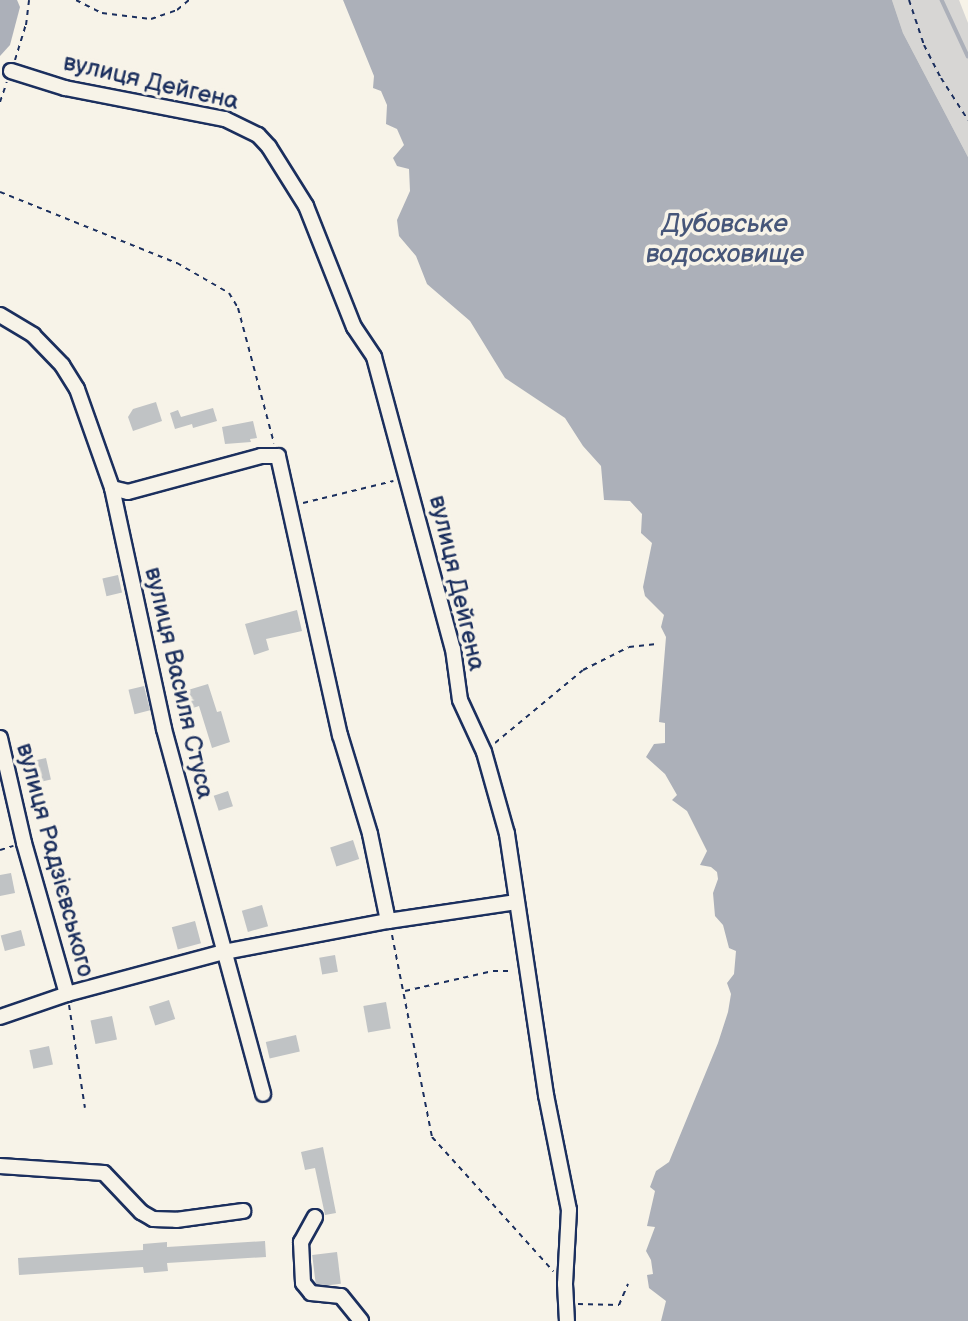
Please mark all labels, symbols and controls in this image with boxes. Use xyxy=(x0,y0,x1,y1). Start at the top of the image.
street label: вулиця Дейгена xyxy=(60,48,242,116)
water label: Дубовське водосховище xyxy=(646,209,804,270)
street label: вулиця Дейгена xyxy=(423,492,491,674)
street label: вулиця Василя Стуса xyxy=(138,564,220,802)
street label: вулиця Радзієвського xyxy=(10,740,100,980)

